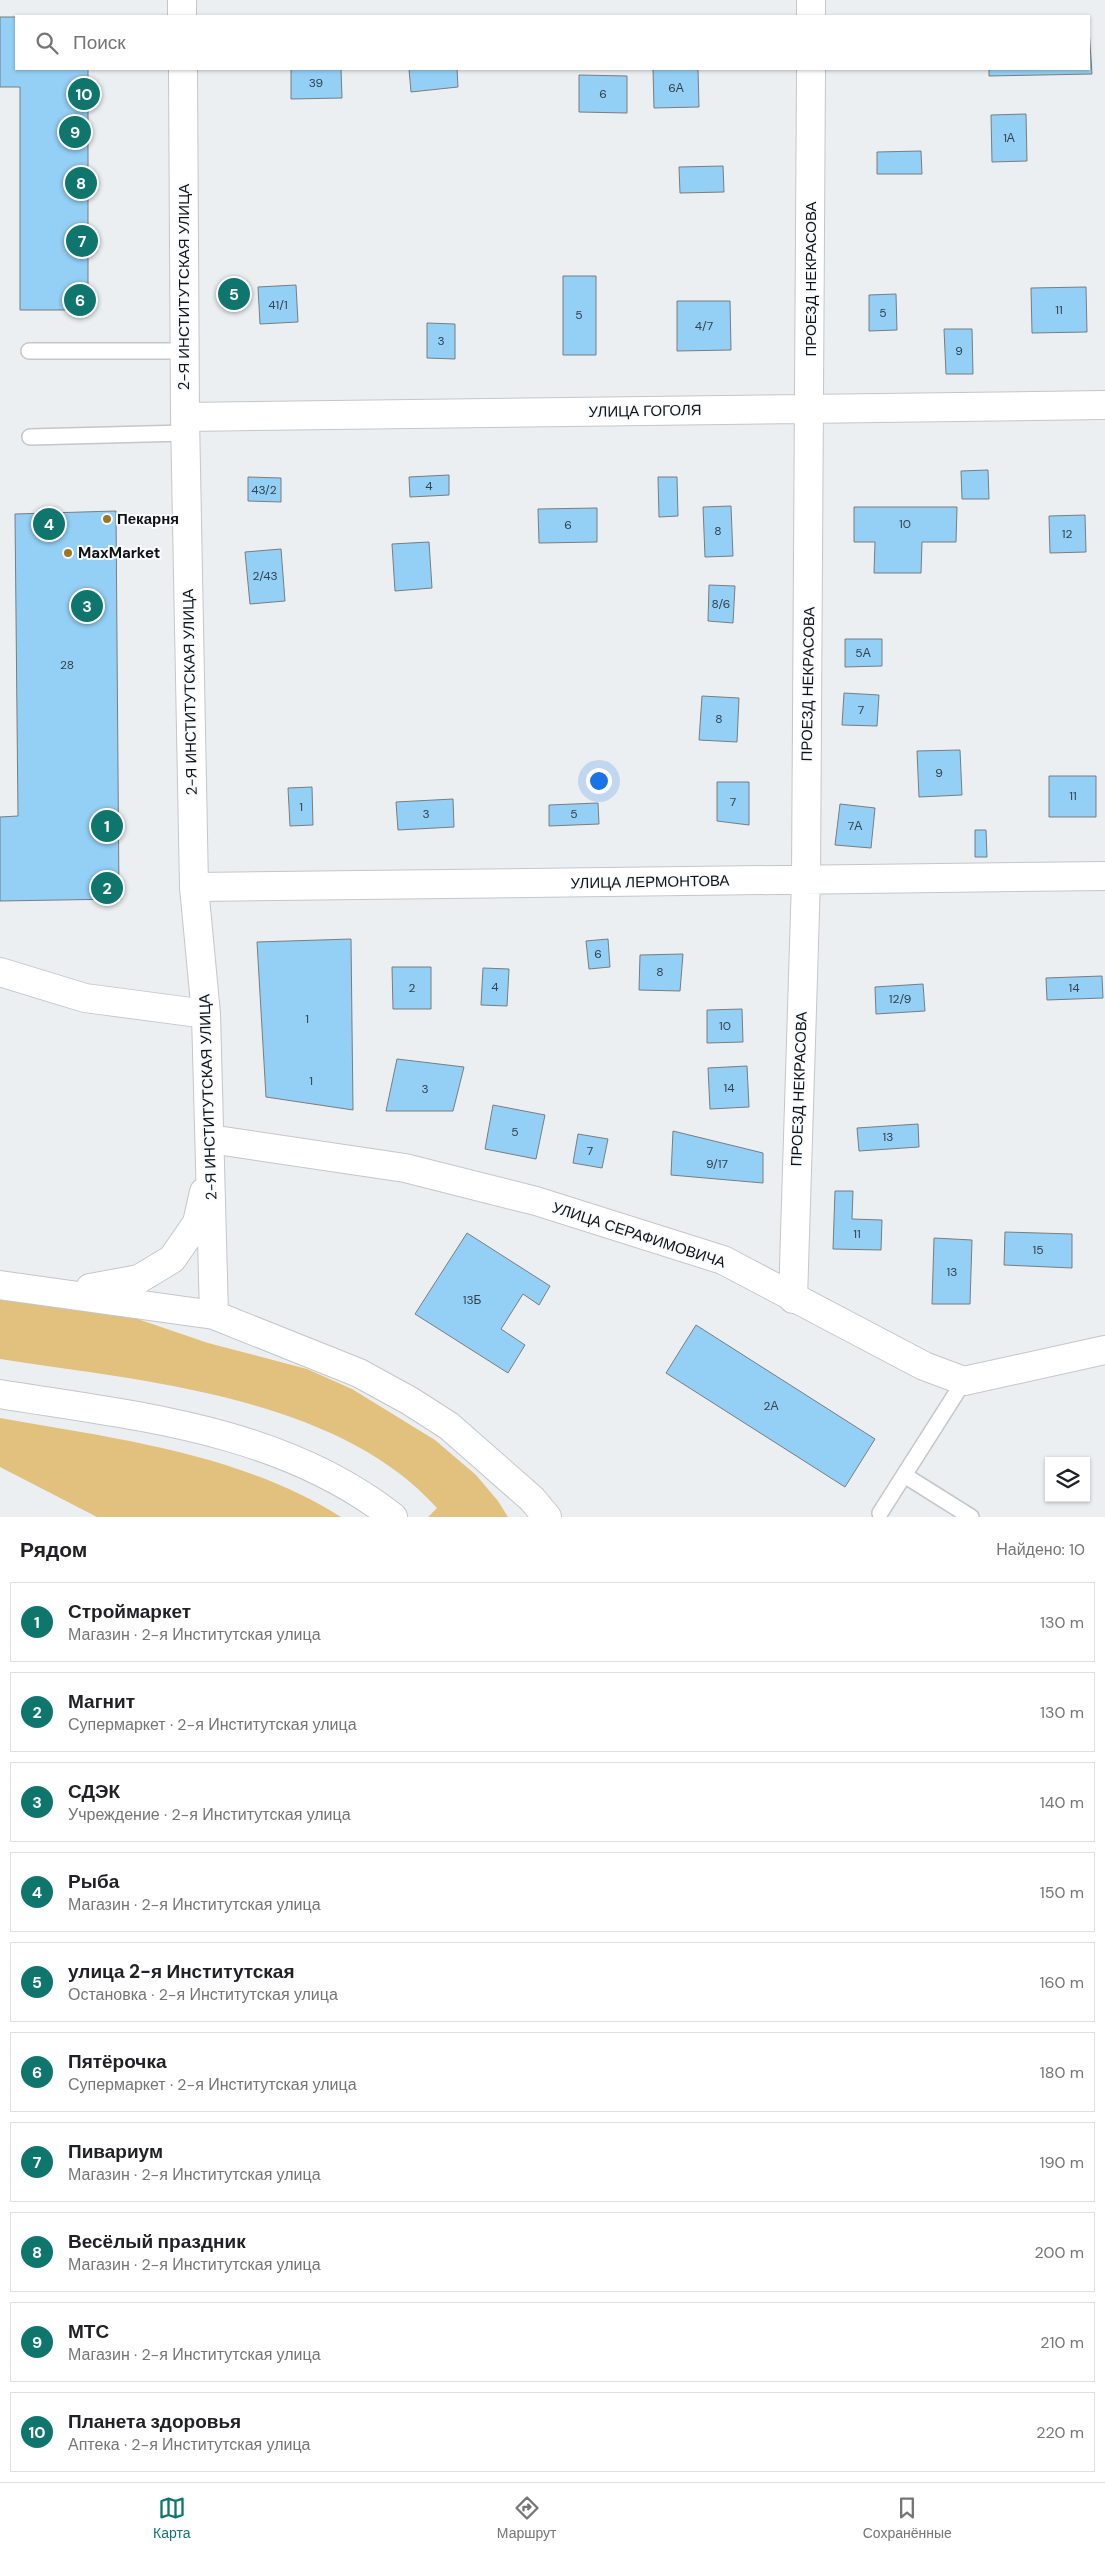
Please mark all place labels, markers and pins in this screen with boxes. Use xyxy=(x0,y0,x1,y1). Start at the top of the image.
pin: 10 xyxy=(68,75,100,113)
pin: 9 xyxy=(59,113,91,151)
pin: 8 xyxy=(65,164,97,202)
pin: 7 xyxy=(66,222,98,260)
pin: 5 xyxy=(218,275,250,313)
pin: 6 xyxy=(64,281,96,319)
pin: 4 xyxy=(33,505,65,543)
place label: Пекарня xyxy=(117,509,179,529)
marker: Пекарня xyxy=(101,513,113,525)
place label: MaxMarket xyxy=(78,543,160,563)
marker: MaxMarket xyxy=(62,547,74,559)
pin: 3 xyxy=(71,587,103,625)
pin: 1 xyxy=(91,807,123,845)
pin: 2 xyxy=(91,869,123,907)

